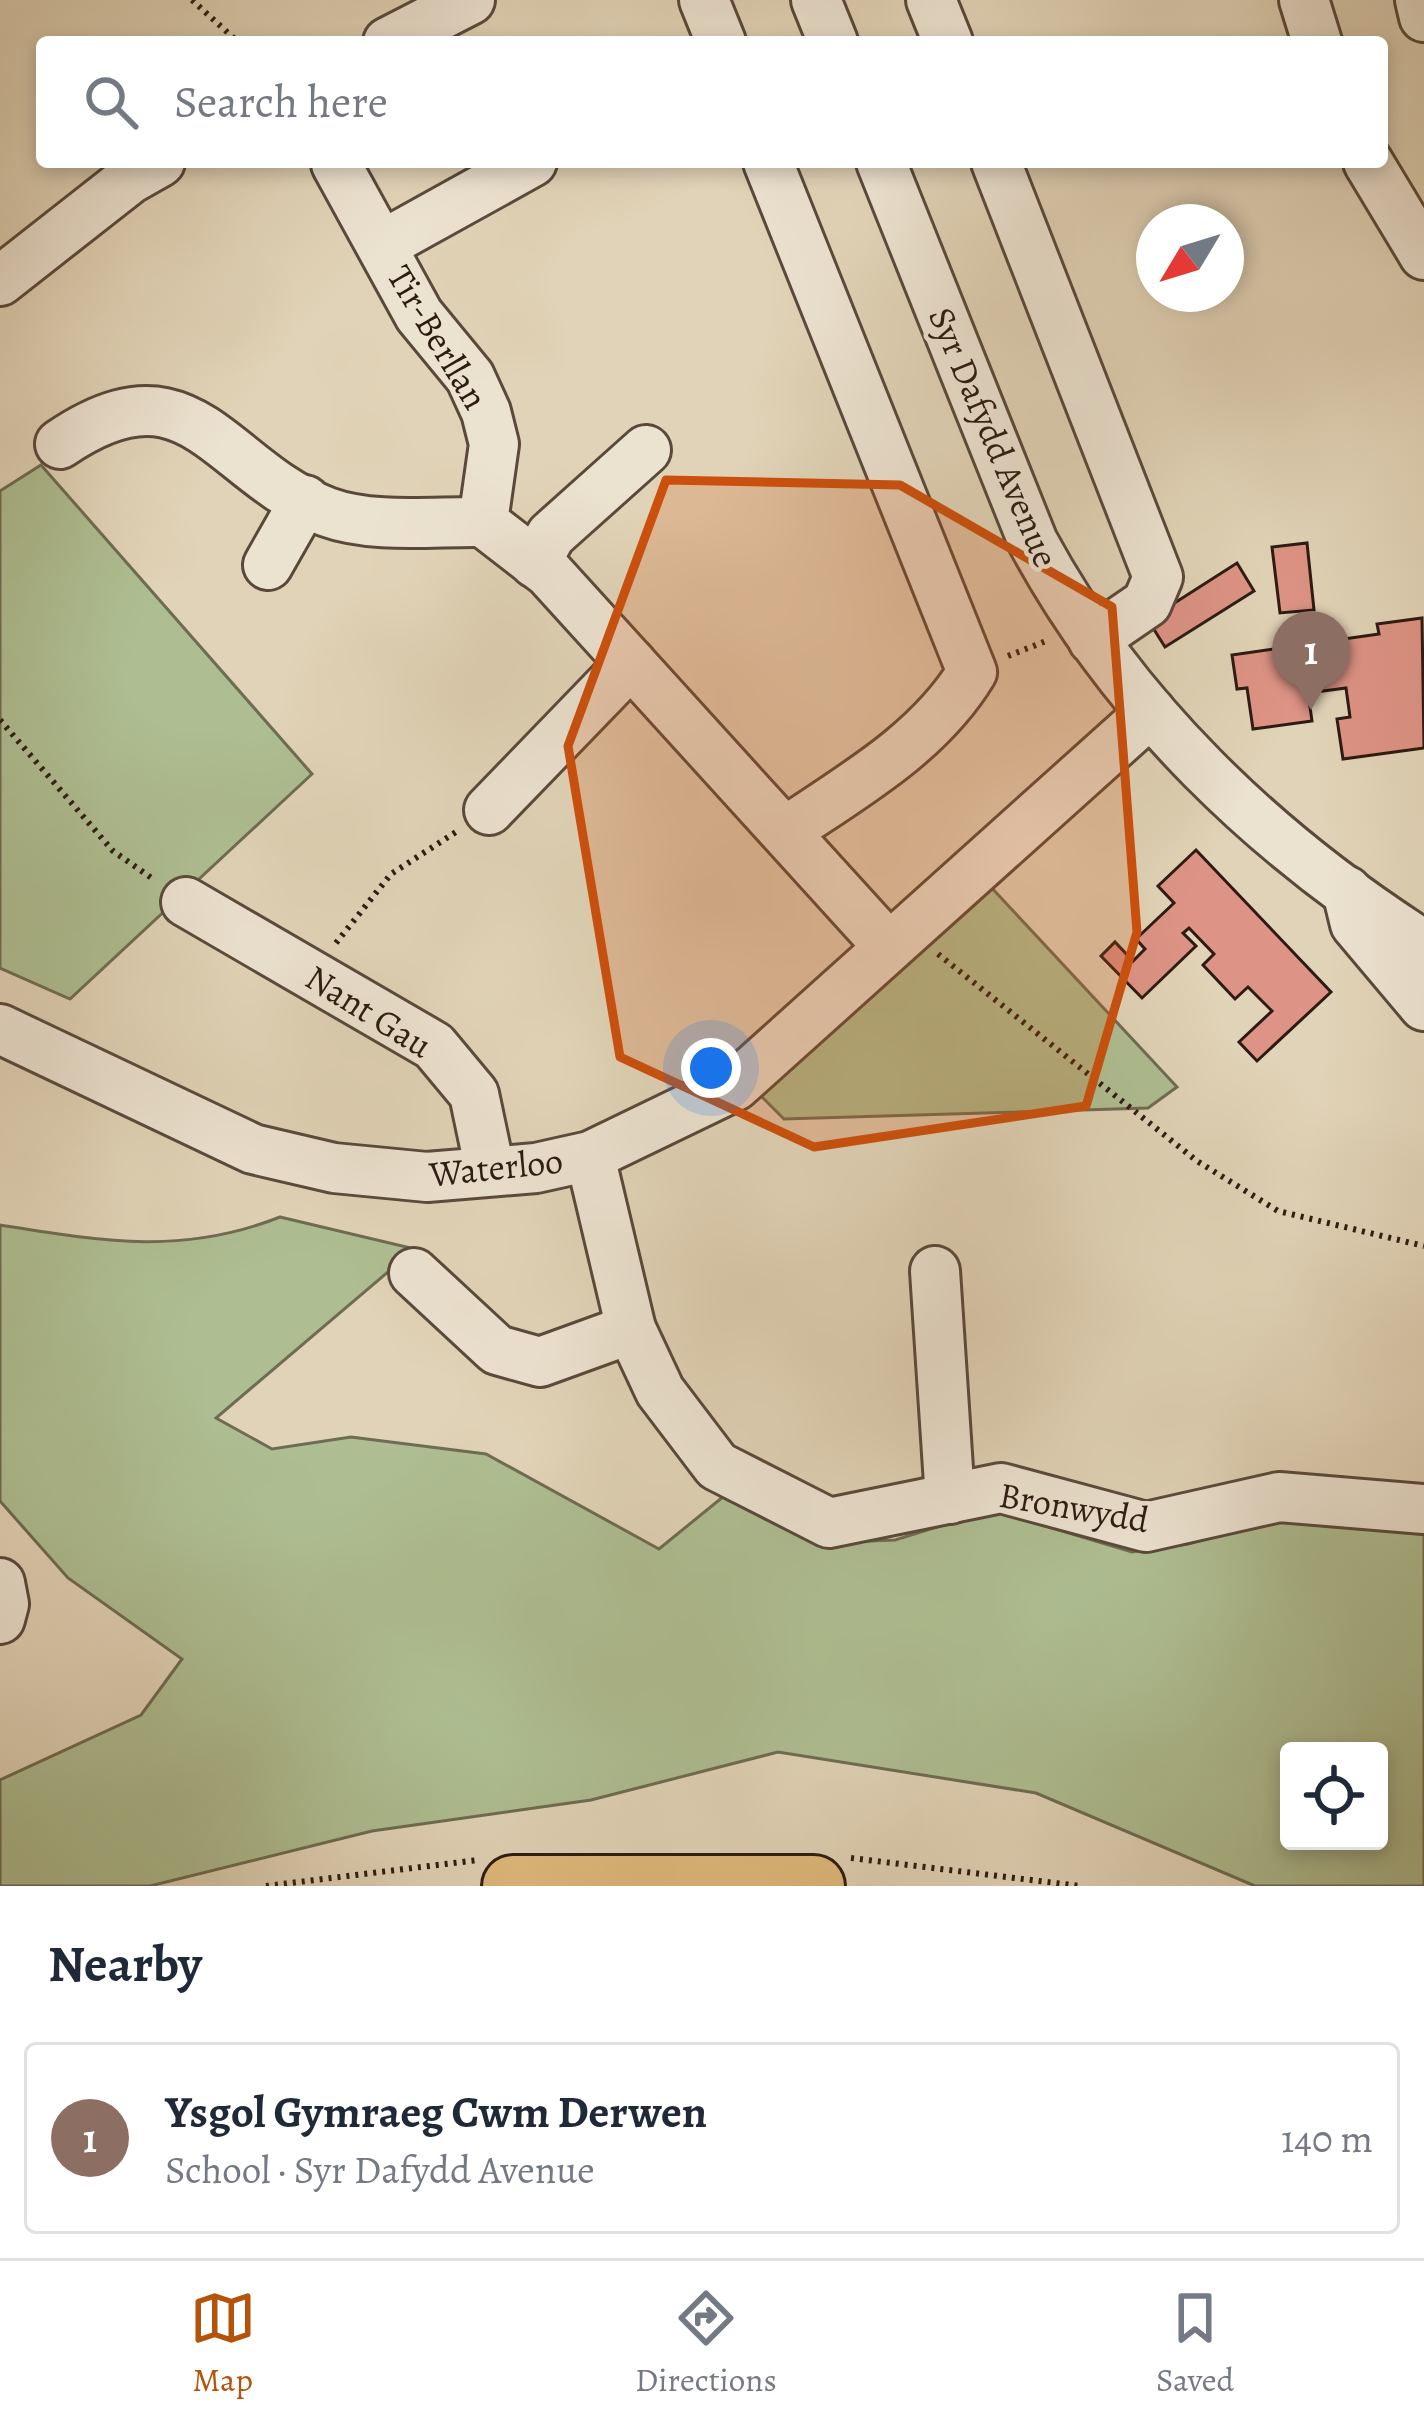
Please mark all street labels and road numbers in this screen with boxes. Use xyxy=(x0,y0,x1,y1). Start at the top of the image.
street label: Tir-Berllan xyxy=(376,256,500,418)
street label: Syr Dafydd Avenue xyxy=(917,300,1071,574)
street label: Nant Gau xyxy=(296,953,442,1069)
street label: Waterloo xyxy=(426,1136,565,1198)
street label: Bronwydd xyxy=(995,1470,1153,1544)

